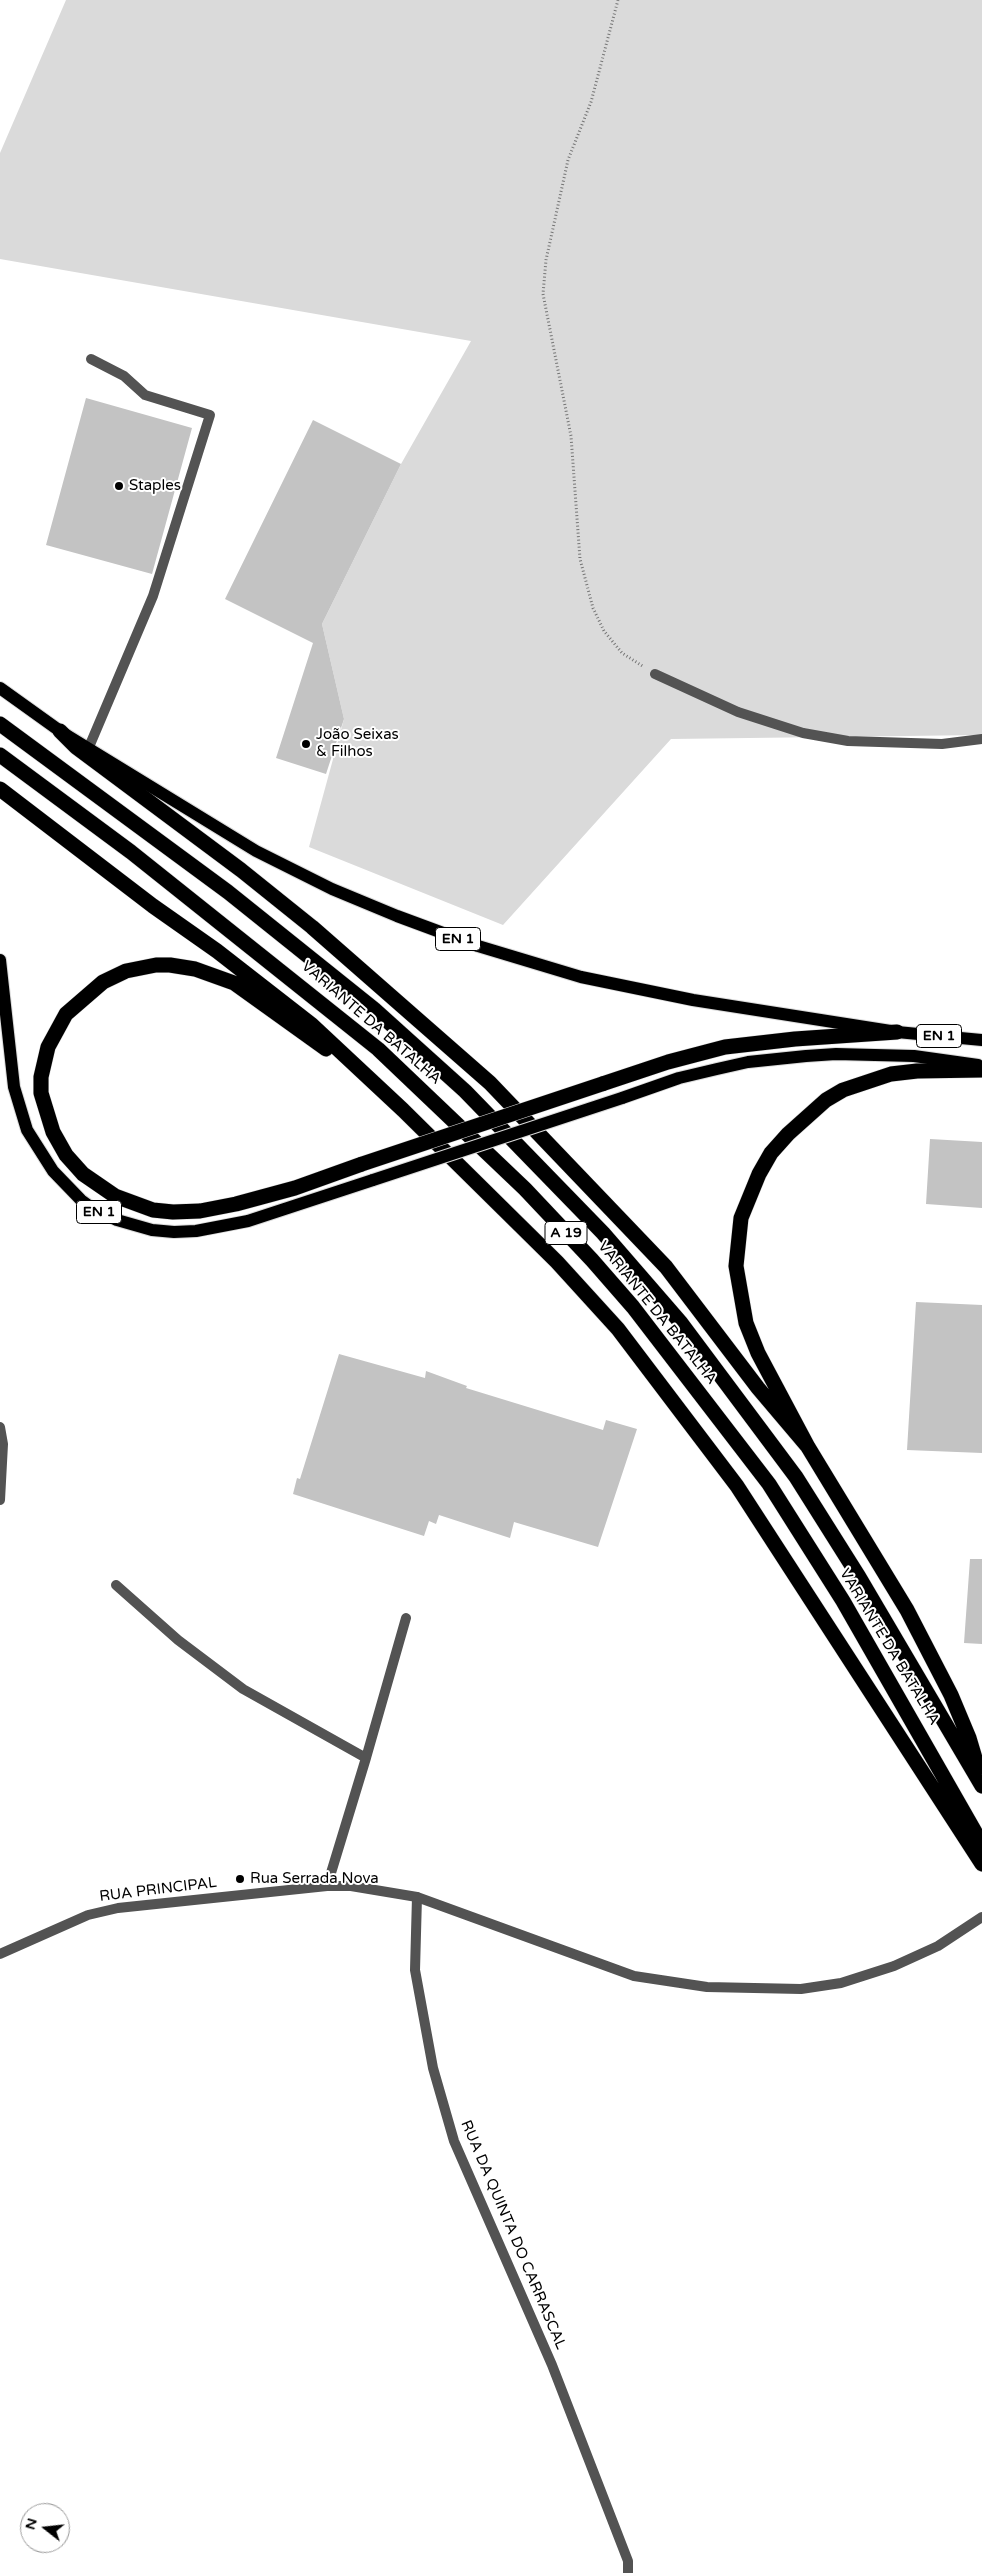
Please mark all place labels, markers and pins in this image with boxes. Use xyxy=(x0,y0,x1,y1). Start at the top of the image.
place label: Staples xyxy=(129,477,181,495)
marker: Staples xyxy=(113,480,125,492)
place label: João Seixas & Filhos xyxy=(316,726,399,761)
marker: João Seixas & Filhos xyxy=(300,738,312,750)
place label: Rua Serrada Nova xyxy=(250,1870,379,1888)
marker: Rua Serrada Nova xyxy=(234,1873,246,1885)

